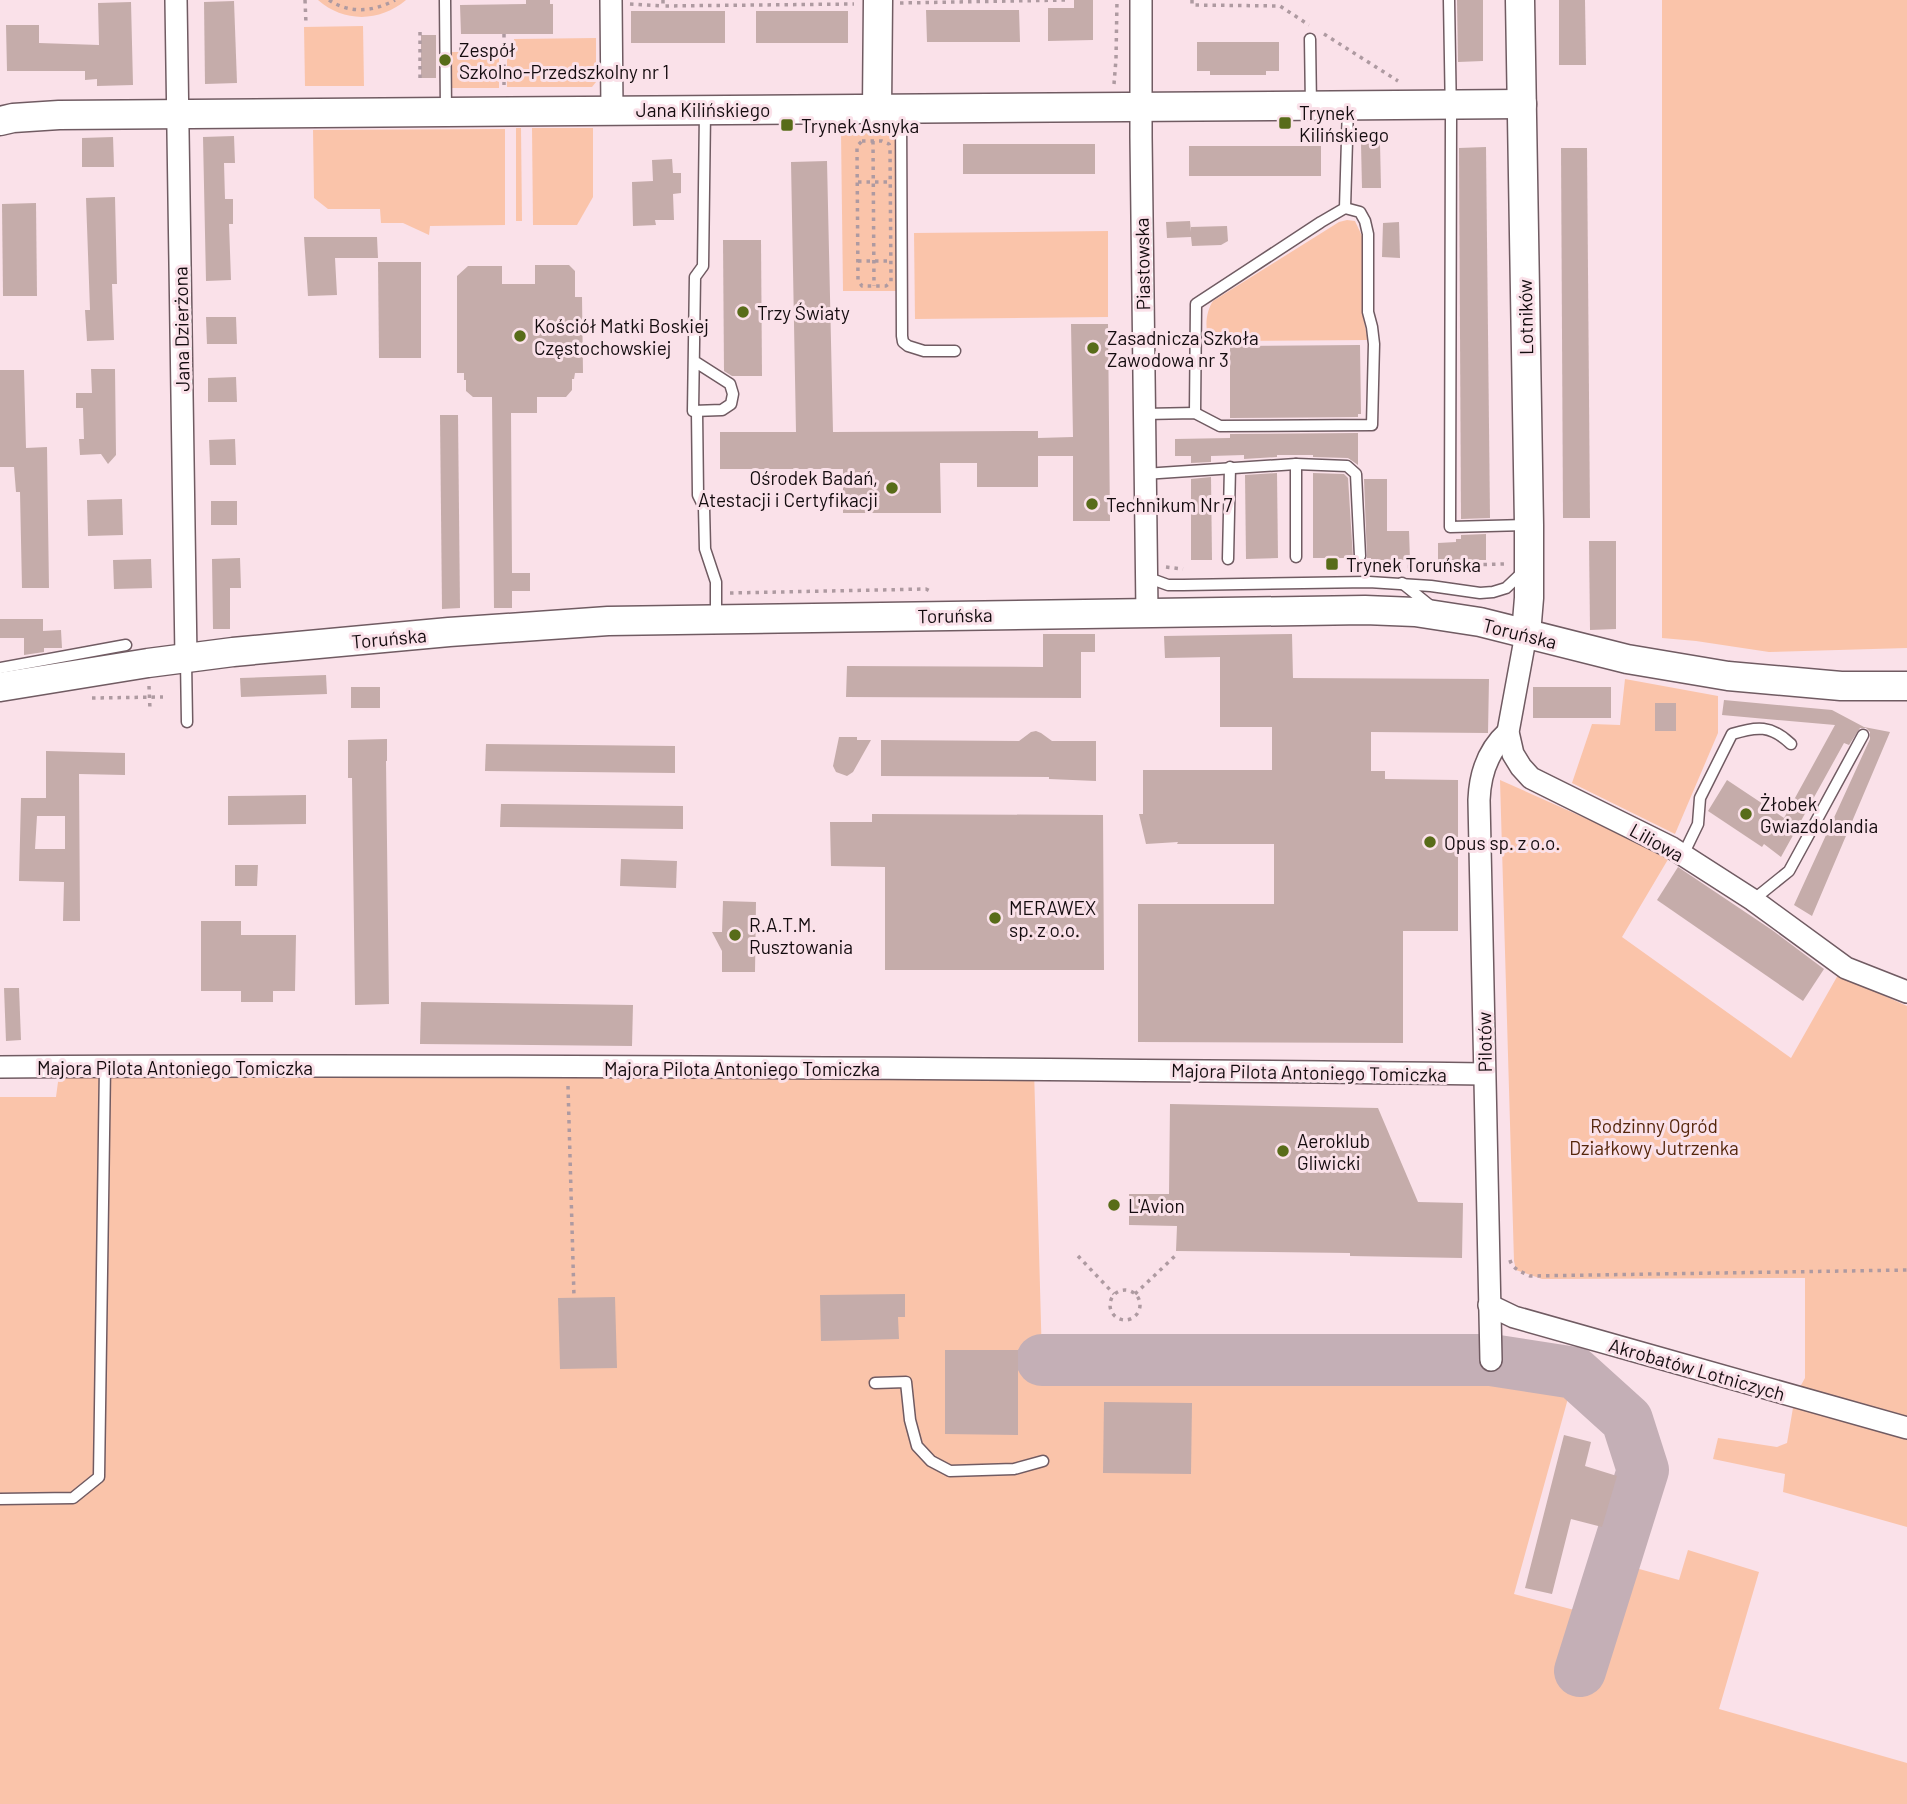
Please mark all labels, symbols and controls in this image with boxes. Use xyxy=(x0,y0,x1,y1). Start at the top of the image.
place label: Zespół Szkolno-Przedszkolny nr 1 xyxy=(459,38,669,83)
marker: Zespół Szkolno-Przedszkolny nr 1 xyxy=(437,52,453,68)
street label: Jana Kilińskiego xyxy=(636,98,770,121)
place label: Trynek Kilińskiego xyxy=(1299,101,1389,146)
place label: Trynek Asnyka xyxy=(801,114,919,137)
marker: Trynek Kilińskiego xyxy=(1277,115,1293,131)
marker: Trynek Asnyka xyxy=(779,117,795,133)
street label: Piastowska xyxy=(1130,217,1154,311)
street label: Jana Dzierżona xyxy=(168,266,194,392)
street label: Lotników xyxy=(1513,279,1537,355)
place label: Trzy Światy xyxy=(757,301,850,324)
marker: Trzy Światy xyxy=(735,304,751,320)
place label: Kościół Matki Boskiej Częstochowskiej xyxy=(534,314,709,359)
place label: Zasadnicza Szkoła Zawodowa nr 3 xyxy=(1107,326,1259,371)
marker: Kościół Matki Boskiej Częstochowskiej xyxy=(512,328,528,344)
marker: Zasadnicza Szkoła Zawodowa nr 3 xyxy=(1085,340,1101,356)
place label: Ośrodek Badań, Atestacji i Certyfikacji xyxy=(698,466,878,511)
marker: Ośrodek Badań, Atestacji i Certyfikacji xyxy=(884,480,900,496)
place label: Technikum Nr 7 xyxy=(1106,493,1233,516)
marker: Technikum Nr 7 xyxy=(1084,496,1100,512)
place label: Trynek Toruńska xyxy=(1346,553,1481,576)
marker: Trynek Toruńska xyxy=(1324,556,1340,572)
street label: Toruńska xyxy=(917,603,993,627)
street label: Toruńska xyxy=(1481,613,1559,653)
street label: Toruńska xyxy=(350,623,428,653)
place label: Żłobek Gwiazdolandia xyxy=(1760,792,1878,837)
marker: Żłobek Gwiazdolandia xyxy=(1738,806,1754,822)
street label: Liliowa xyxy=(1626,818,1688,866)
place label: Opus sp. z o.o. xyxy=(1444,831,1561,854)
marker: Opus sp. z o.o. xyxy=(1422,834,1438,850)
place label: MERAWEX sp. z o.o. xyxy=(1009,896,1096,941)
marker: MERAWEX sp. z o.o. xyxy=(987,910,1003,926)
place label: R.A.T.M. Rusztowania xyxy=(749,913,853,958)
marker: R.A.T.M. Rusztowania xyxy=(727,927,743,943)
street label: Pilotów xyxy=(1472,1011,1496,1073)
street label: Majora Pilota Antoniego Tomiczka xyxy=(37,1056,313,1079)
street label: Majora Pilota Antoniego Tomiczka xyxy=(604,1057,880,1080)
street label: Majora Pilota Antoniego Tomiczka xyxy=(1171,1058,1447,1086)
park label: Rodzinny Ogród Działkowy Jutrzenka xyxy=(1569,1114,1739,1159)
place label: Aeroklub Gliwicki xyxy=(1297,1129,1370,1174)
marker: Aeroklub Gliwicki xyxy=(1275,1143,1291,1159)
place label: L'Avion xyxy=(1128,1194,1185,1217)
marker: L'Avion xyxy=(1106,1197,1122,1213)
street label: Akrobatów Lotniczych xyxy=(1606,1333,1788,1405)

